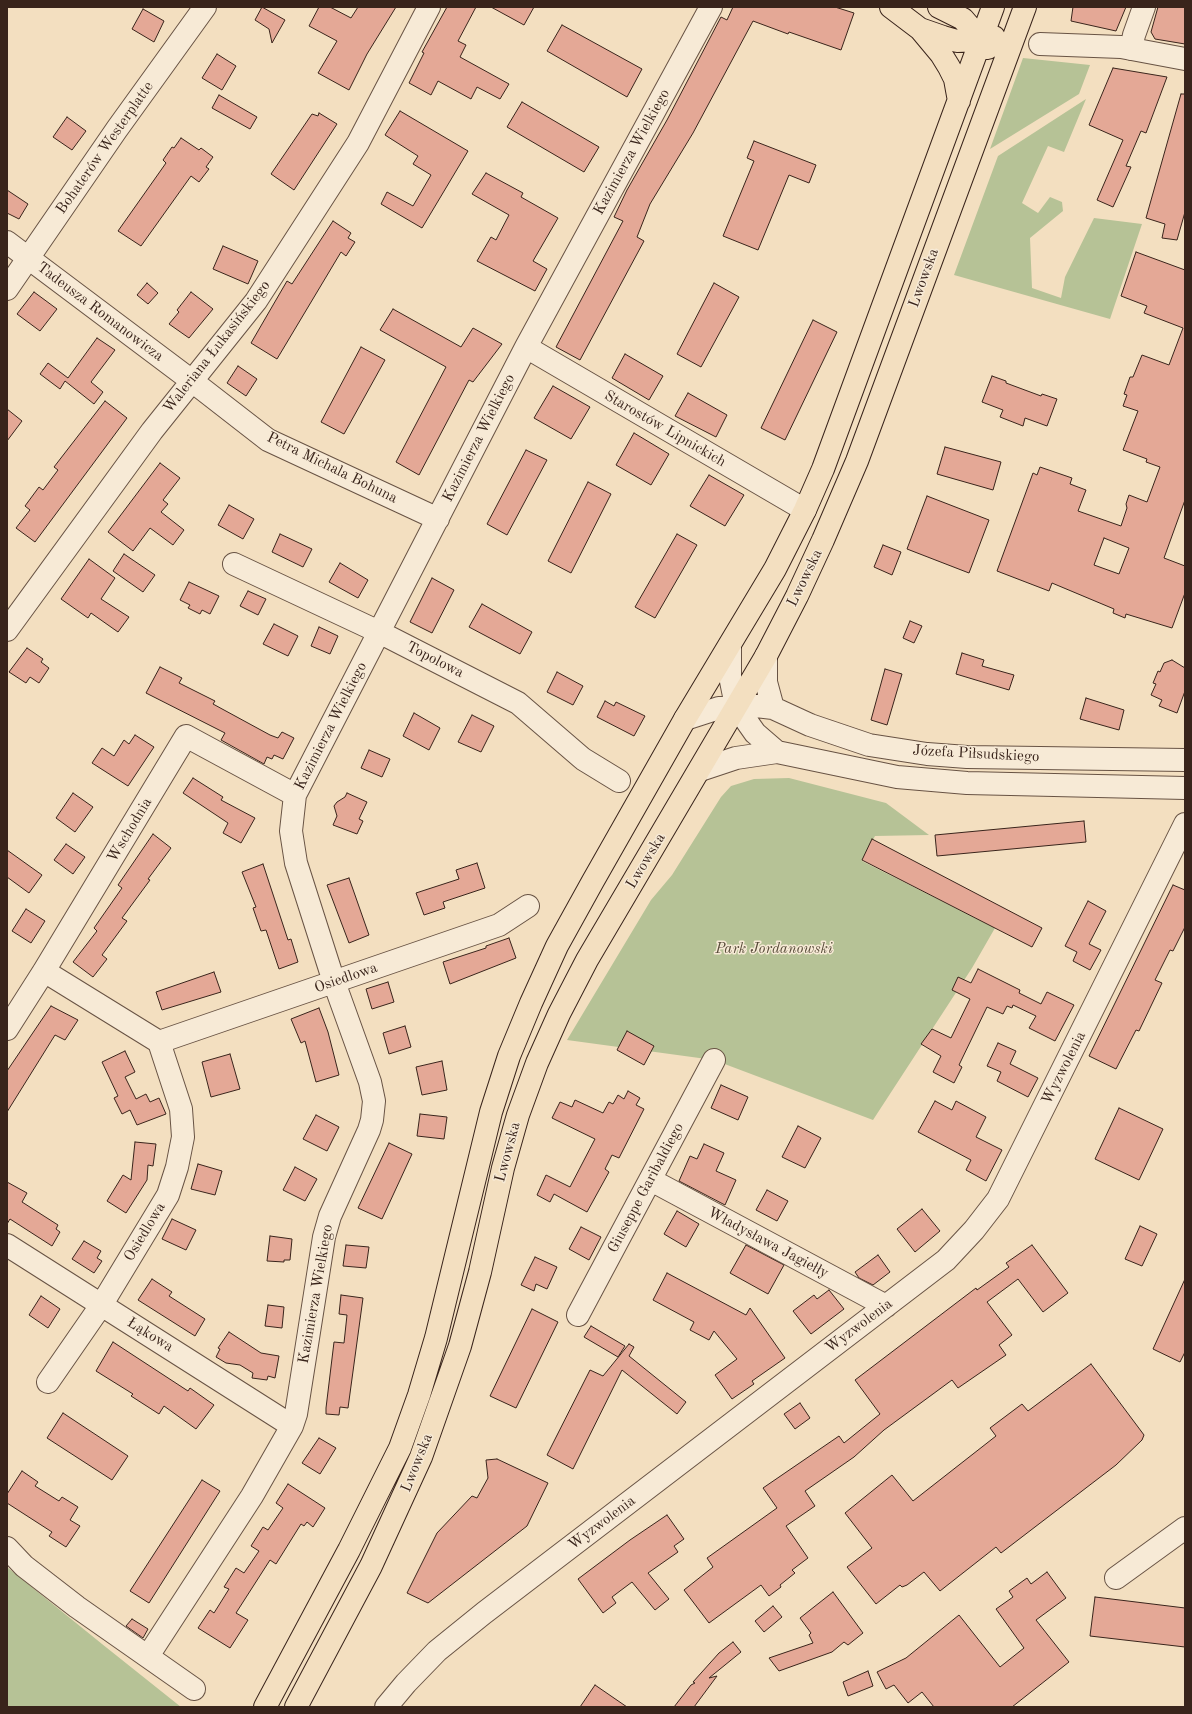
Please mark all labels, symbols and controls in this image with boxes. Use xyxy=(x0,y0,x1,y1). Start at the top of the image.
street label: Bohaterów Westerplatte xyxy=(52,78,158,218)
street label: Kazimierza Wielkiego xyxy=(590,86,674,218)
street label: Lwowska xyxy=(905,246,943,310)
street label: Tadeusza Romanowicza xyxy=(33,259,167,365)
street label: Waleriana Łukasińskiego xyxy=(160,277,274,417)
street label: Kazimierza Wielkiego xyxy=(439,371,519,505)
street label: Starostów Lipnickich xyxy=(601,387,729,471)
street label: Petra Michala Bohuna xyxy=(264,429,400,507)
street label: Lwowska xyxy=(783,546,827,610)
street label: Topolowa xyxy=(403,638,467,682)
street label: Kazimierza Wielkiego xyxy=(291,659,371,793)
street label: Józefa Piłsudskiego xyxy=(912,742,1040,766)
street label: Wschodnia xyxy=(104,794,156,866)
street label: Lwowska xyxy=(622,830,670,892)
park label: Park Jordanowski xyxy=(715,940,833,958)
street label: Osiedlowa xyxy=(312,959,380,997)
street label: Wyzwolenia xyxy=(1038,1029,1090,1107)
street label: Lwowska xyxy=(491,1120,525,1184)
street label: Giuseppe Garibaldiego xyxy=(604,1120,688,1256)
street label: Osiedlowa xyxy=(120,1199,170,1265)
street label: Władysława Jagiełły xyxy=(704,1203,832,1283)
street label: Kazimierza Wielkiego xyxy=(295,1223,337,1365)
street label: Wyzwolenia xyxy=(822,1295,896,1357)
street label: Łąkowa xyxy=(123,1314,177,1356)
street label: Lwowska xyxy=(397,1431,437,1495)
street label: Wyzwolenia xyxy=(565,1492,639,1554)

